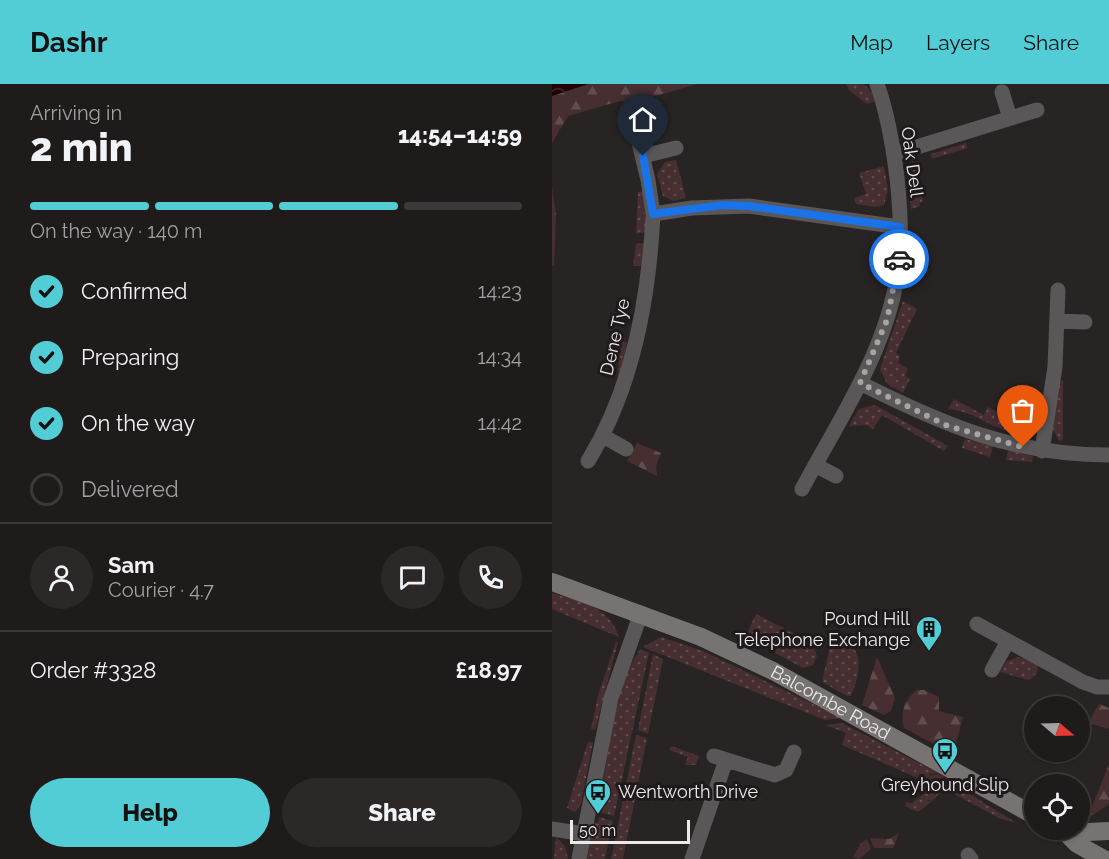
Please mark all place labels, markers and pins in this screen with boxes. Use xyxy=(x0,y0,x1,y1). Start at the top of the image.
pin xyxy=(617,94,668,156)
pin xyxy=(997,385,1048,447)
place label: Pound Hill Telephone Exchange xyxy=(735,608,910,650)
building icon: Pound Hill Telephone Exchange xyxy=(914,614,944,652)
bus stop icon: Greyhound Slip xyxy=(930,736,960,774)
place label: Greyhound Slip xyxy=(881,774,1009,795)
bus stop icon: Wentworth Drive xyxy=(583,777,613,815)
place label: Wentworth Drive xyxy=(618,781,758,802)

